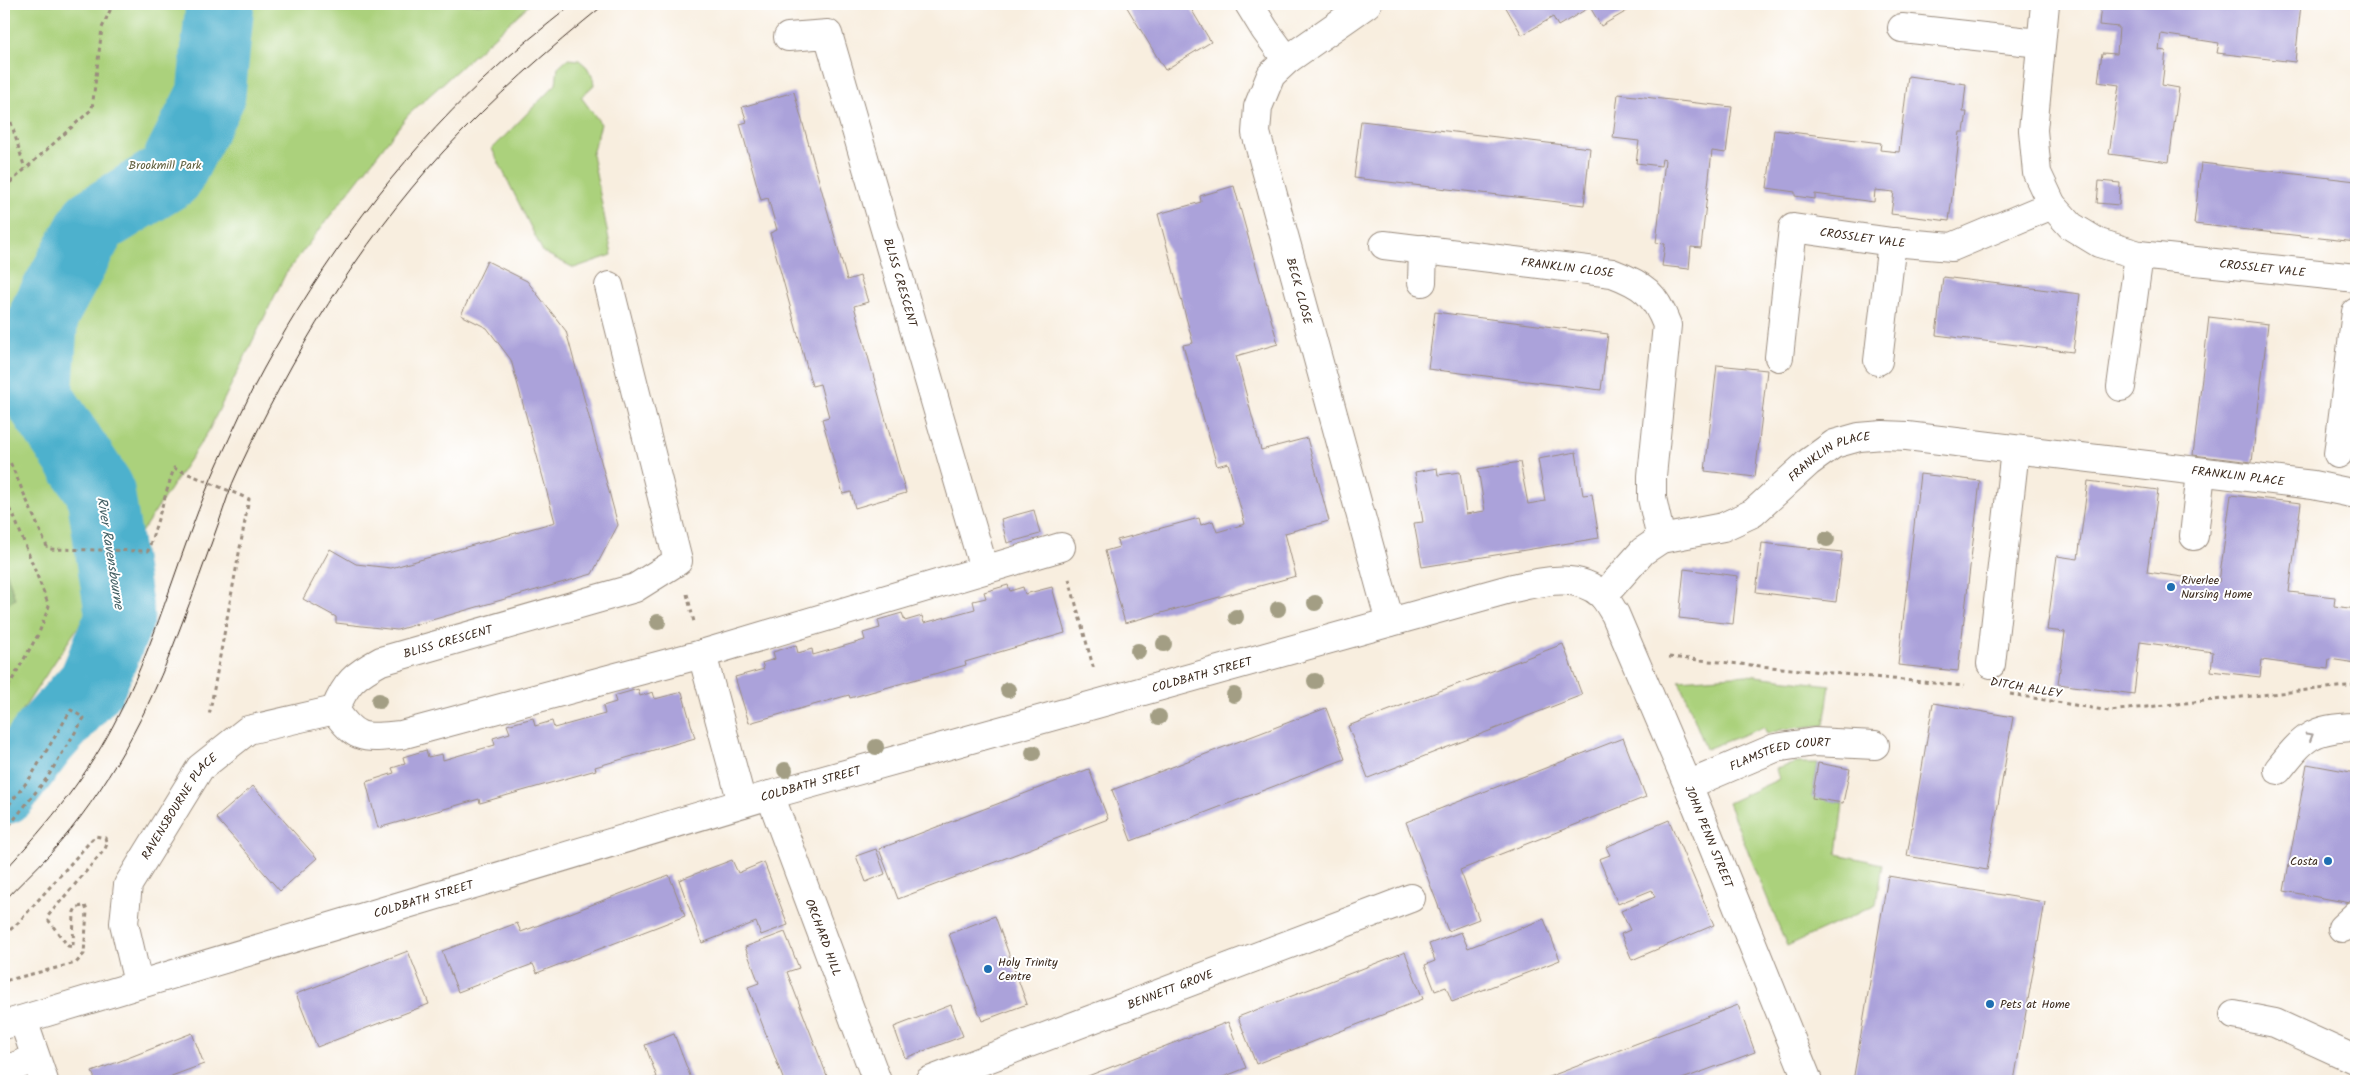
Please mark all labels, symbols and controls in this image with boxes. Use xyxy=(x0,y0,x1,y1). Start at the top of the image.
park label: Brookmill Park xyxy=(129,156,202,175)
street label: CROSSLET VALE xyxy=(1818,222,1907,253)
street label: BLISS CRESCENT xyxy=(878,236,923,331)
street label: FRANKLIN CLOSE xyxy=(1520,252,1616,283)
street label: CROSSLET VALE xyxy=(2218,254,2307,282)
street label: BECK CLOSE xyxy=(1281,256,1318,327)
street label: FRANKLIN PLACE xyxy=(1784,427,1872,486)
street label: FRANKLIN PLACE xyxy=(2190,461,2286,491)
water label: River Ravensbourne xyxy=(90,495,130,612)
place label: Riverlee Nursing Home xyxy=(2181,571,2253,604)
marker: Riverlee Nursing Home xyxy=(2165,581,2177,593)
street label: BLISS CRESCENT xyxy=(401,620,496,664)
street label: COLDBATH STREET xyxy=(1149,651,1256,698)
street label: DITCH ALLEY xyxy=(1989,672,2064,704)
street label: FLAMSTEED COURT xyxy=(1727,732,1832,776)
one-way arrow xyxy=(2305,733,2314,743)
street label: RAVENSBOURNE PLACE xyxy=(136,748,222,863)
street label: COLDBATH STREET xyxy=(758,760,865,807)
street label: JOHN PENN STREET xyxy=(1680,783,1739,892)
place label: Costa xyxy=(2290,852,2318,871)
marker: Costa xyxy=(2322,855,2334,867)
street label: COLDBATH STREET xyxy=(371,875,477,923)
street label: ORCHARD HILL xyxy=(800,896,846,979)
place label: Holy Trinity Centre xyxy=(998,953,1058,986)
marker: Holy Trinity Centre xyxy=(982,963,994,975)
street label: BENNETT GROVE xyxy=(1124,964,1217,1014)
place label: Pets at Home xyxy=(2000,995,2071,1014)
marker: Pets at Home xyxy=(1984,998,1996,1010)

